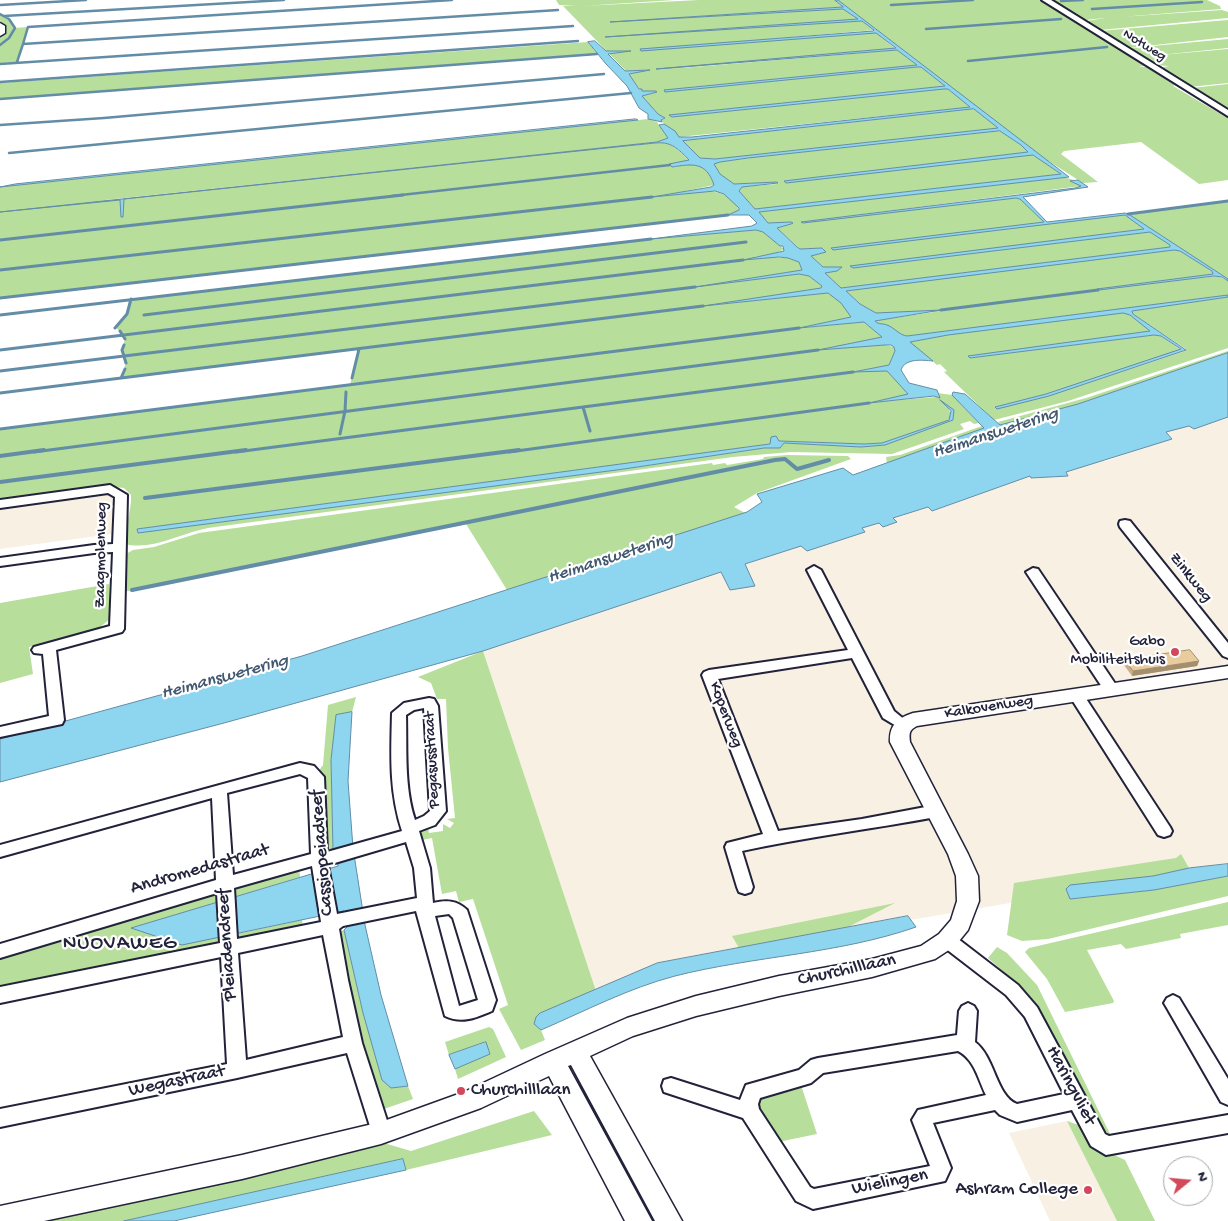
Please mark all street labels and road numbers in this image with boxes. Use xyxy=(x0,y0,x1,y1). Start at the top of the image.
street label: Notweg xyxy=(1119,26,1169,66)
street label: Zaagmolenweg xyxy=(91,502,113,608)
street label: Zinkweg xyxy=(1164,549,1216,607)
street label: Koperweg xyxy=(704,680,746,750)
street label: Kalkovenweg xyxy=(943,692,1035,724)
street label: Pegasusstraat xyxy=(421,711,445,809)
street label: Cassiopeiadreef xyxy=(306,789,340,917)
street label: Andromedastraat xyxy=(128,839,272,901)
street label: Pleiadendreef xyxy=(213,888,243,1002)
street label: Churchilllaan xyxy=(796,949,898,993)
street label: Haringvliet xyxy=(1040,1043,1100,1129)
street label: Wegastraat xyxy=(127,1061,227,1103)
street label: Wielingen xyxy=(850,1164,930,1202)

